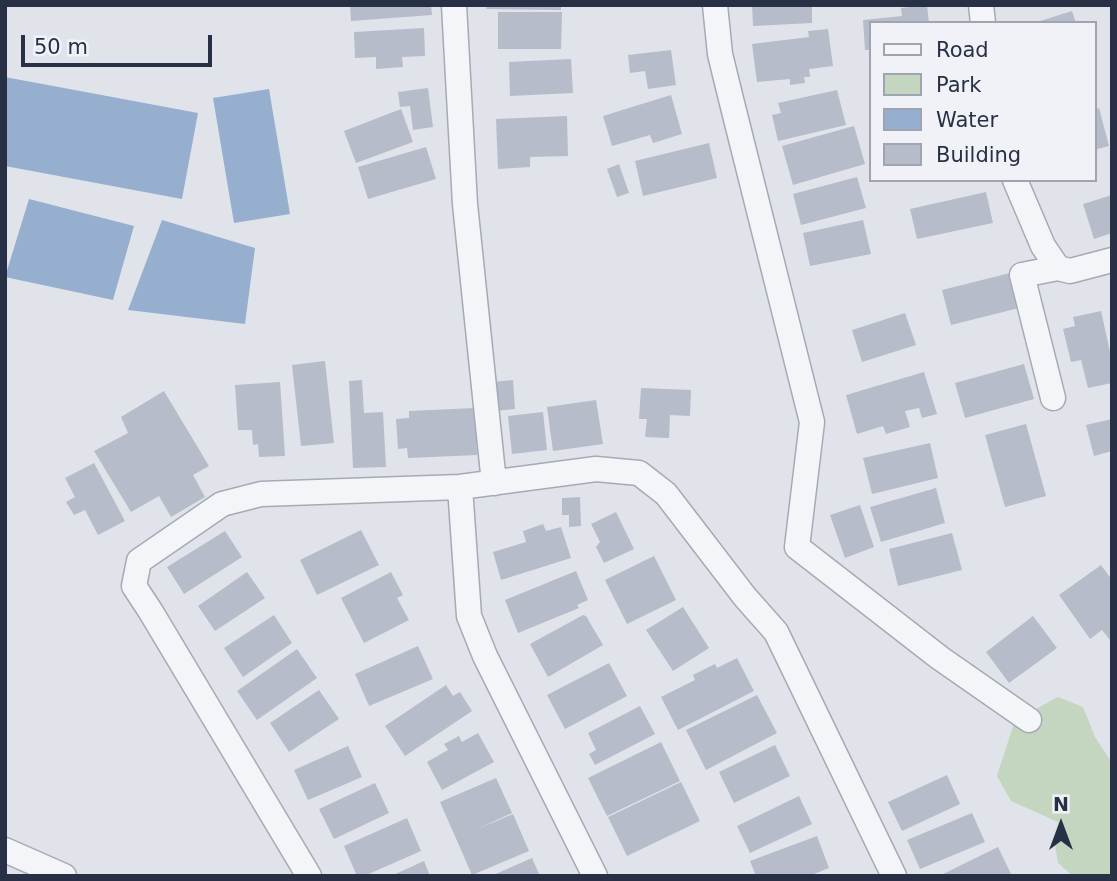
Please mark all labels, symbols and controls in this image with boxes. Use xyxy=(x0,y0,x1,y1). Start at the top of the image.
scale bar xyxy=(24,21,215,65)
legend xyxy=(869,21,1096,182)
text: 50 m xyxy=(34,35,88,59)
text: Road xyxy=(936,38,989,62)
text: Park xyxy=(936,73,981,97)
text: Water xyxy=(936,108,998,132)
text: Building xyxy=(936,143,1021,167)
north arrow xyxy=(1026,790,1096,860)
text: N xyxy=(1053,793,1069,815)

